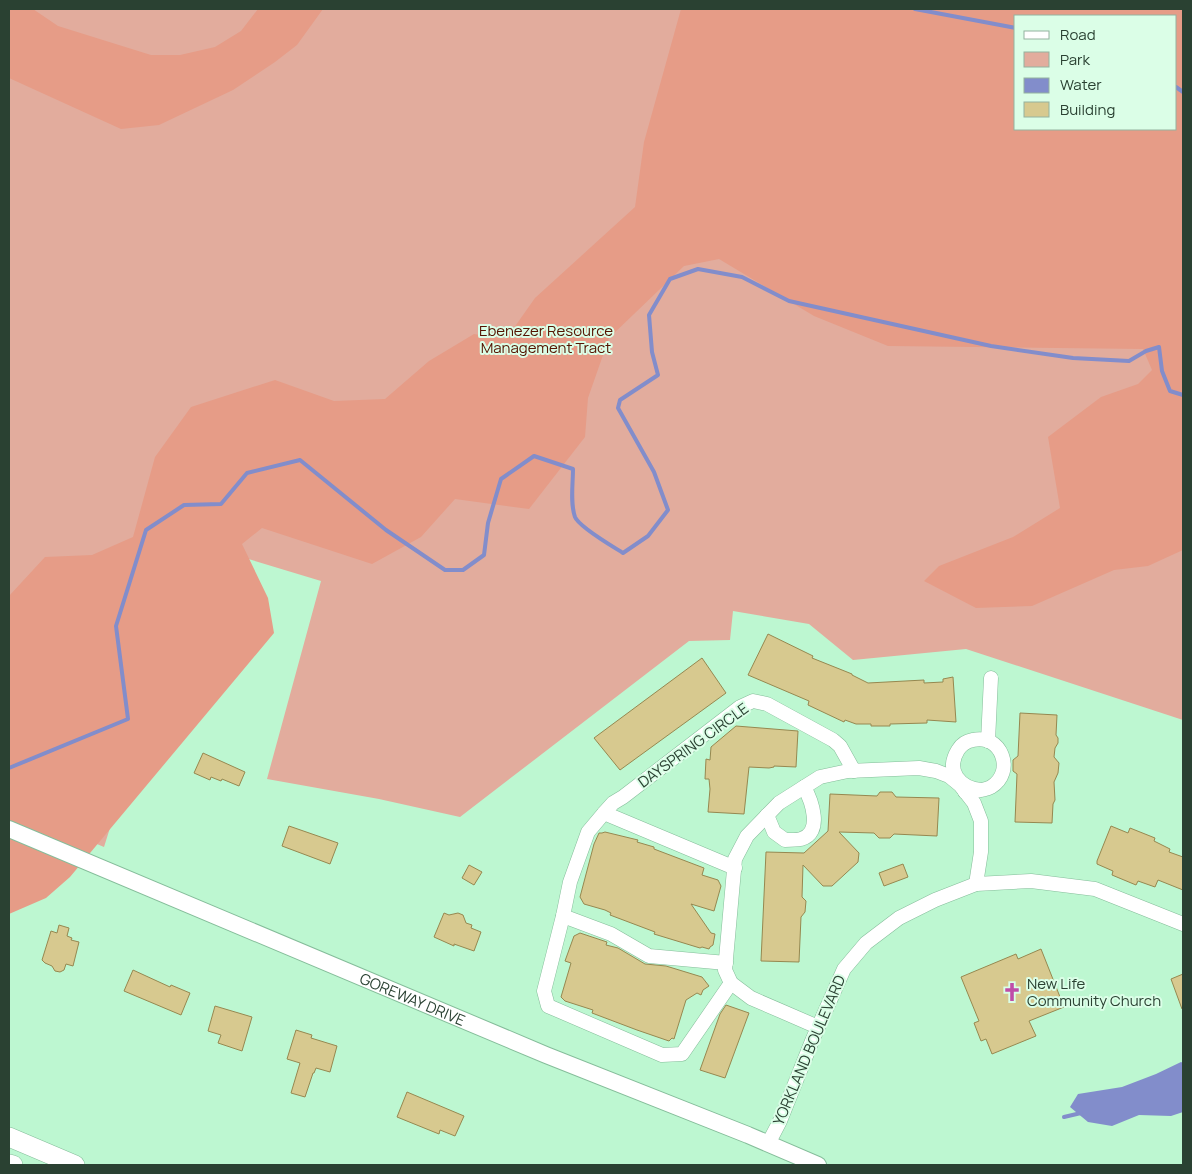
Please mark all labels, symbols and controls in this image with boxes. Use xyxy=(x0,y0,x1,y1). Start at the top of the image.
legend xyxy=(1014,15,1177,130)
text: Road xyxy=(1060,24,1096,45)
text: Park xyxy=(1060,49,1090,70)
text: Water xyxy=(1060,74,1102,95)
text: Building xyxy=(1060,99,1115,120)
park label: Ebenezer Resource Management Tract xyxy=(479,320,613,358)
street label: DAYSPRING CIRCLE xyxy=(633,698,753,792)
street label: GOREWAY DRIVE xyxy=(357,967,469,1030)
street label: YORKLAND BOULEVARD xyxy=(768,972,850,1128)
place label: New Life Community Church xyxy=(1027,973,1161,1011)
church icon: New Life Community Church xyxy=(1001,981,1023,1003)

